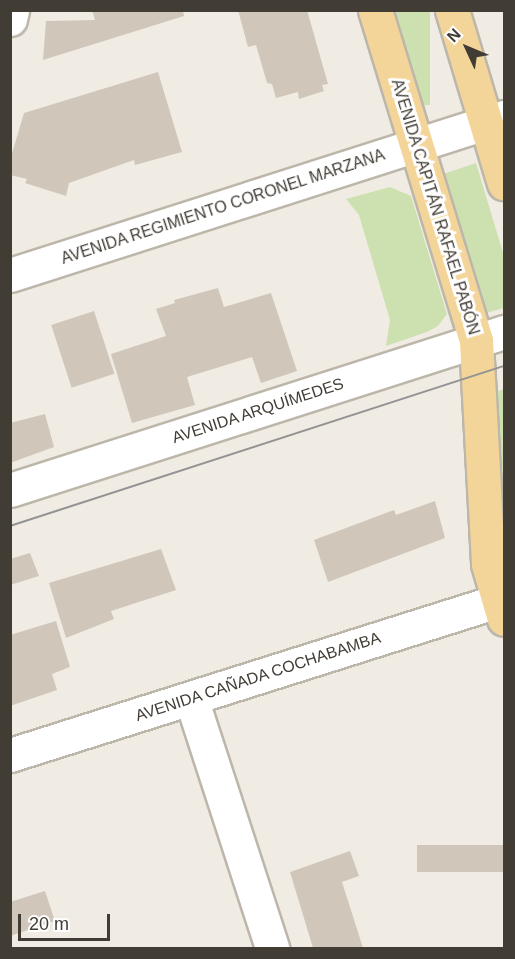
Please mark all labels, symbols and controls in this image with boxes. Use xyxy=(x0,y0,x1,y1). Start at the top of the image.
north arrow xyxy=(437,18,497,78)
text: N xyxy=(444,25,464,45)
street label: AVENIDA CAPITÁN RAFAEL PABÓN xyxy=(387,76,483,338)
street label: AVENIDA REGIMIENTO CORONEL MARZANA xyxy=(58,145,388,269)
street label: AVENIDA ARQUÍMEDES xyxy=(169,374,347,448)
street label: AVENIDA CAÑADA COCHABAMBA xyxy=(132,628,384,726)
scale bar xyxy=(21,902,112,940)
text: 20 m xyxy=(29,914,69,934)

